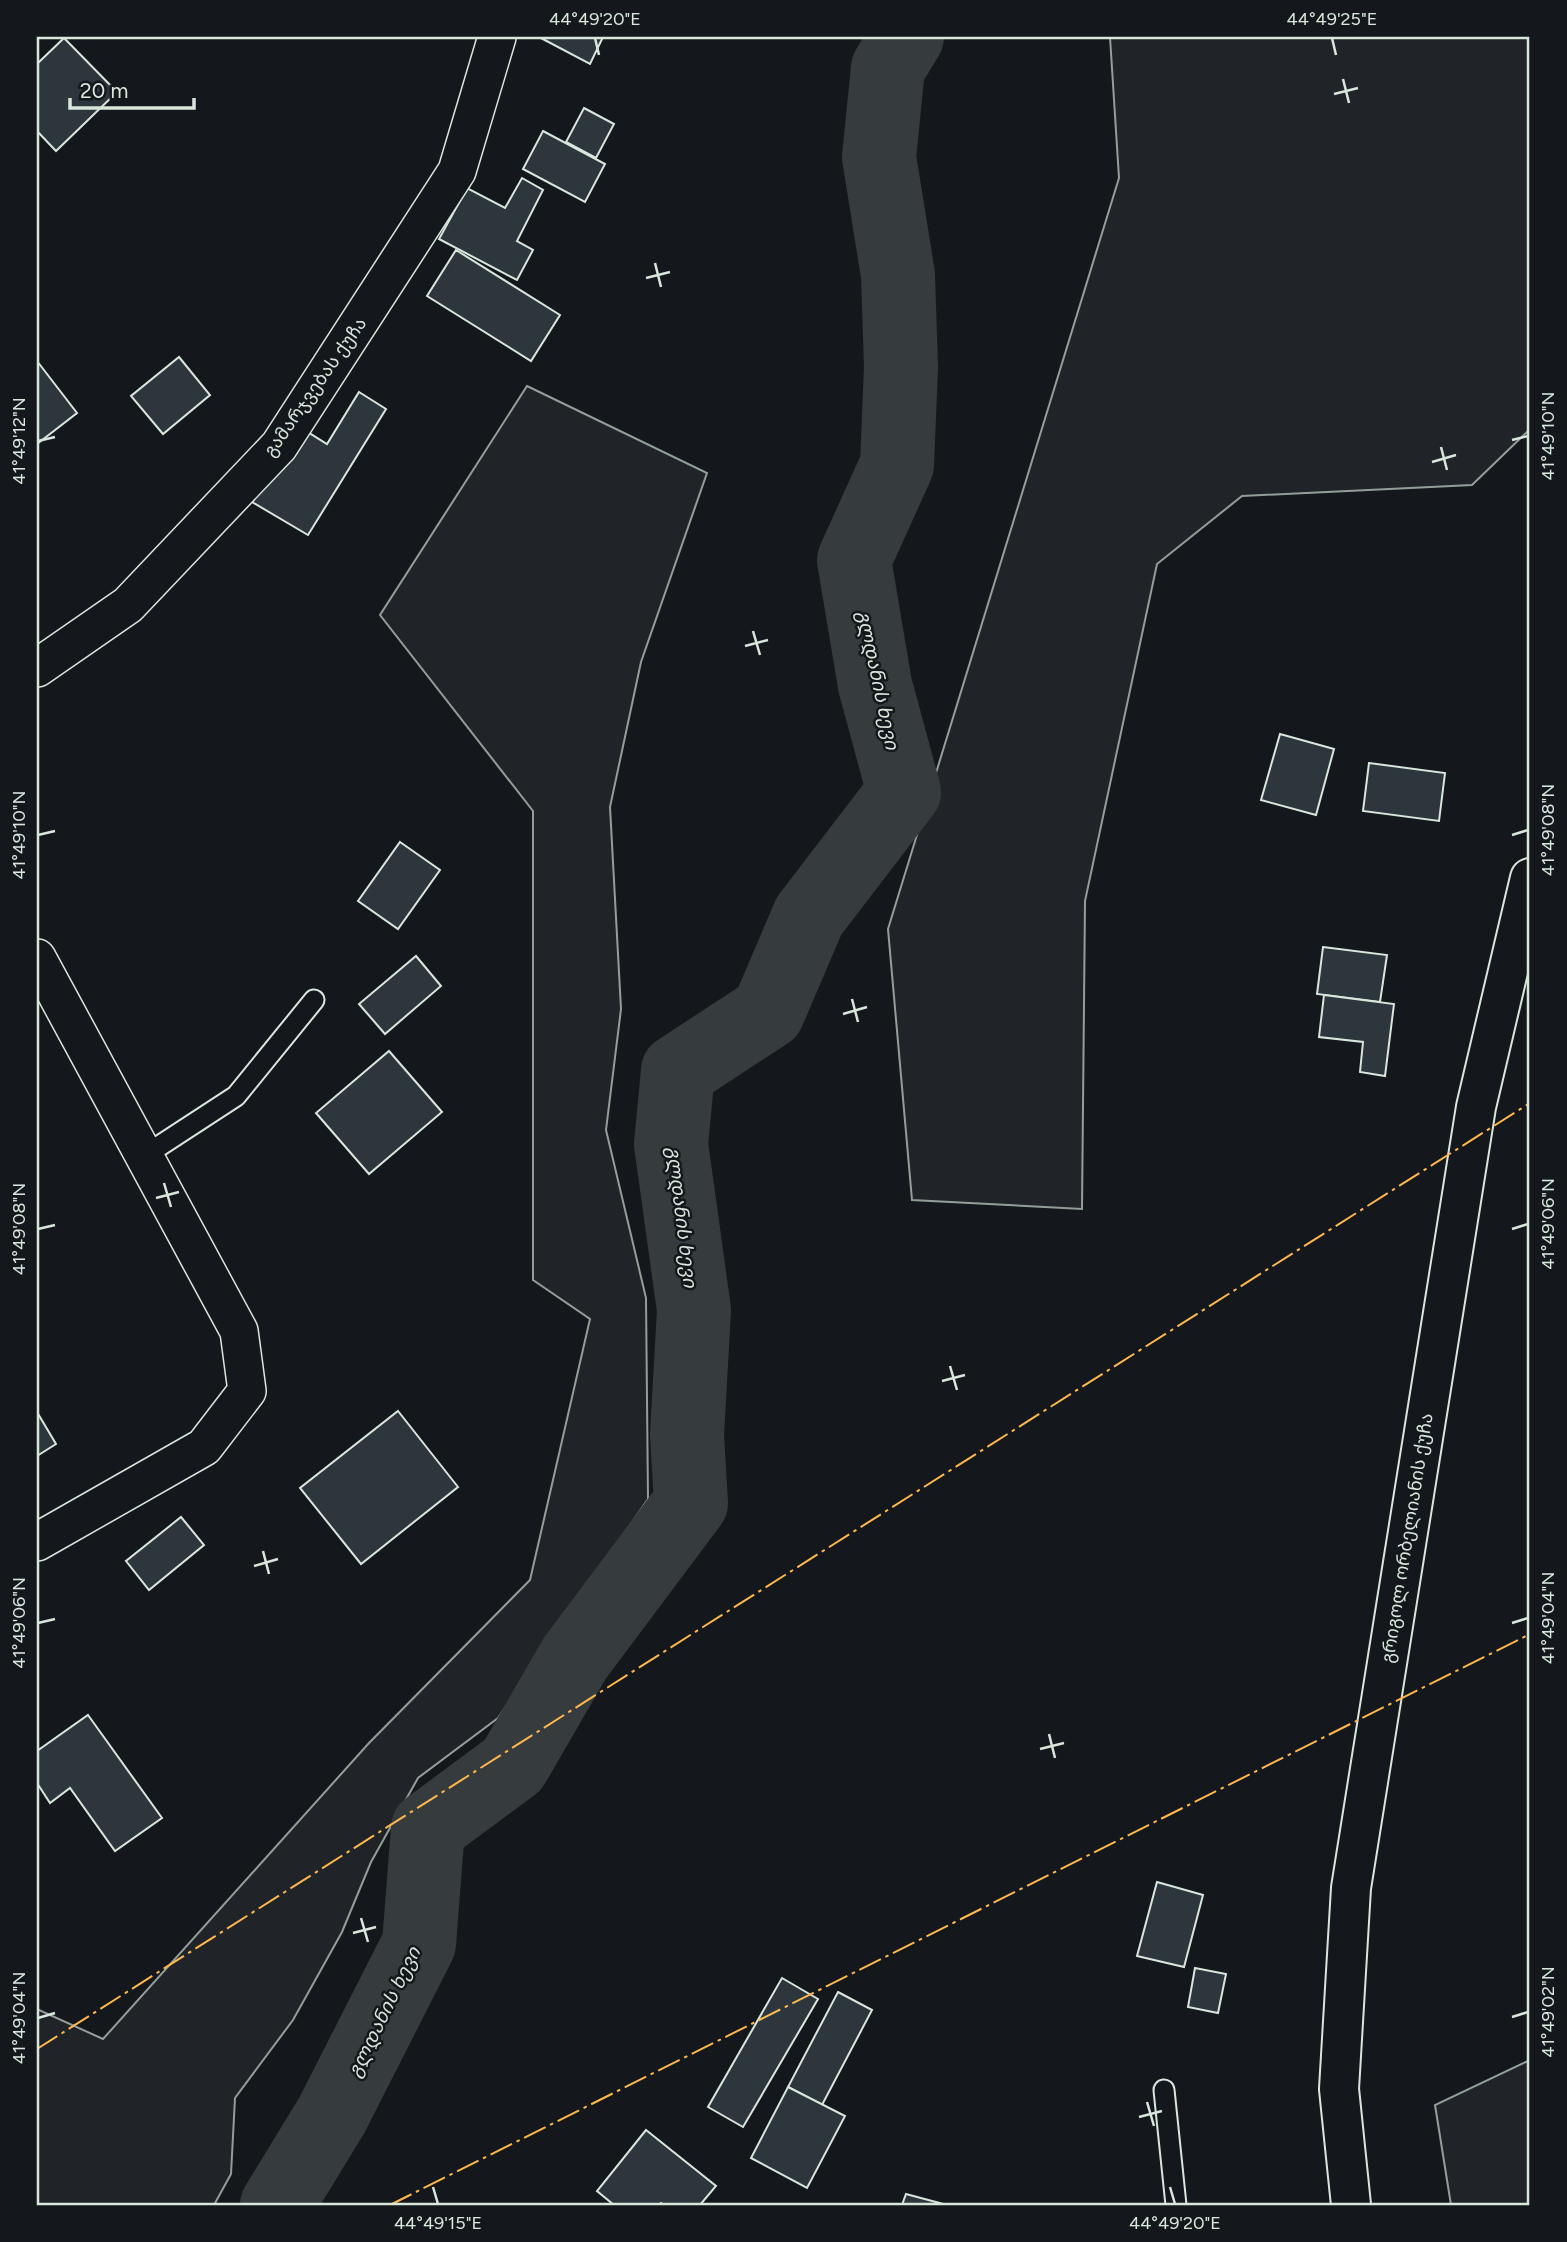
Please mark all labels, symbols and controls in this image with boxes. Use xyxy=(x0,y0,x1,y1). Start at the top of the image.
text: 44°49'20"E xyxy=(549,8,641,30)
text: 44°49'25"E xyxy=(1287,8,1377,30)
scale bar xyxy=(70,66,194,110)
text: 20 m xyxy=(80,78,128,103)
street label: გამარჯვებას ქუჩა xyxy=(259,313,371,461)
text: 41°49'10"N xyxy=(1537,392,1559,480)
text: 41°49'12"N xyxy=(8,397,30,485)
water label: გლდანის ხევი xyxy=(852,608,904,753)
text: 41°49'08"N xyxy=(1537,784,1559,876)
text: 41°49'10"N xyxy=(8,791,30,879)
water label: გლდანის ხევი xyxy=(662,1145,702,1290)
text: 41°49'06"N xyxy=(1537,1178,1559,1270)
text: 41°49'08"N xyxy=(8,1183,30,1275)
street label: გრიგოლ ორბელიანის ქუჩა xyxy=(1376,1412,1438,1664)
text: 41°49'04"N xyxy=(1537,1572,1559,1664)
text: 41°49'06"N xyxy=(8,1577,30,1669)
water label: გლდანის ხევი xyxy=(343,1942,426,2081)
text: 41°49'02"N xyxy=(1537,1966,1559,2058)
text: 41°49'04"N xyxy=(8,1972,30,2064)
text: 44°49'15"E xyxy=(394,2212,482,2234)
text: 44°49'20"E xyxy=(1129,2212,1221,2234)

